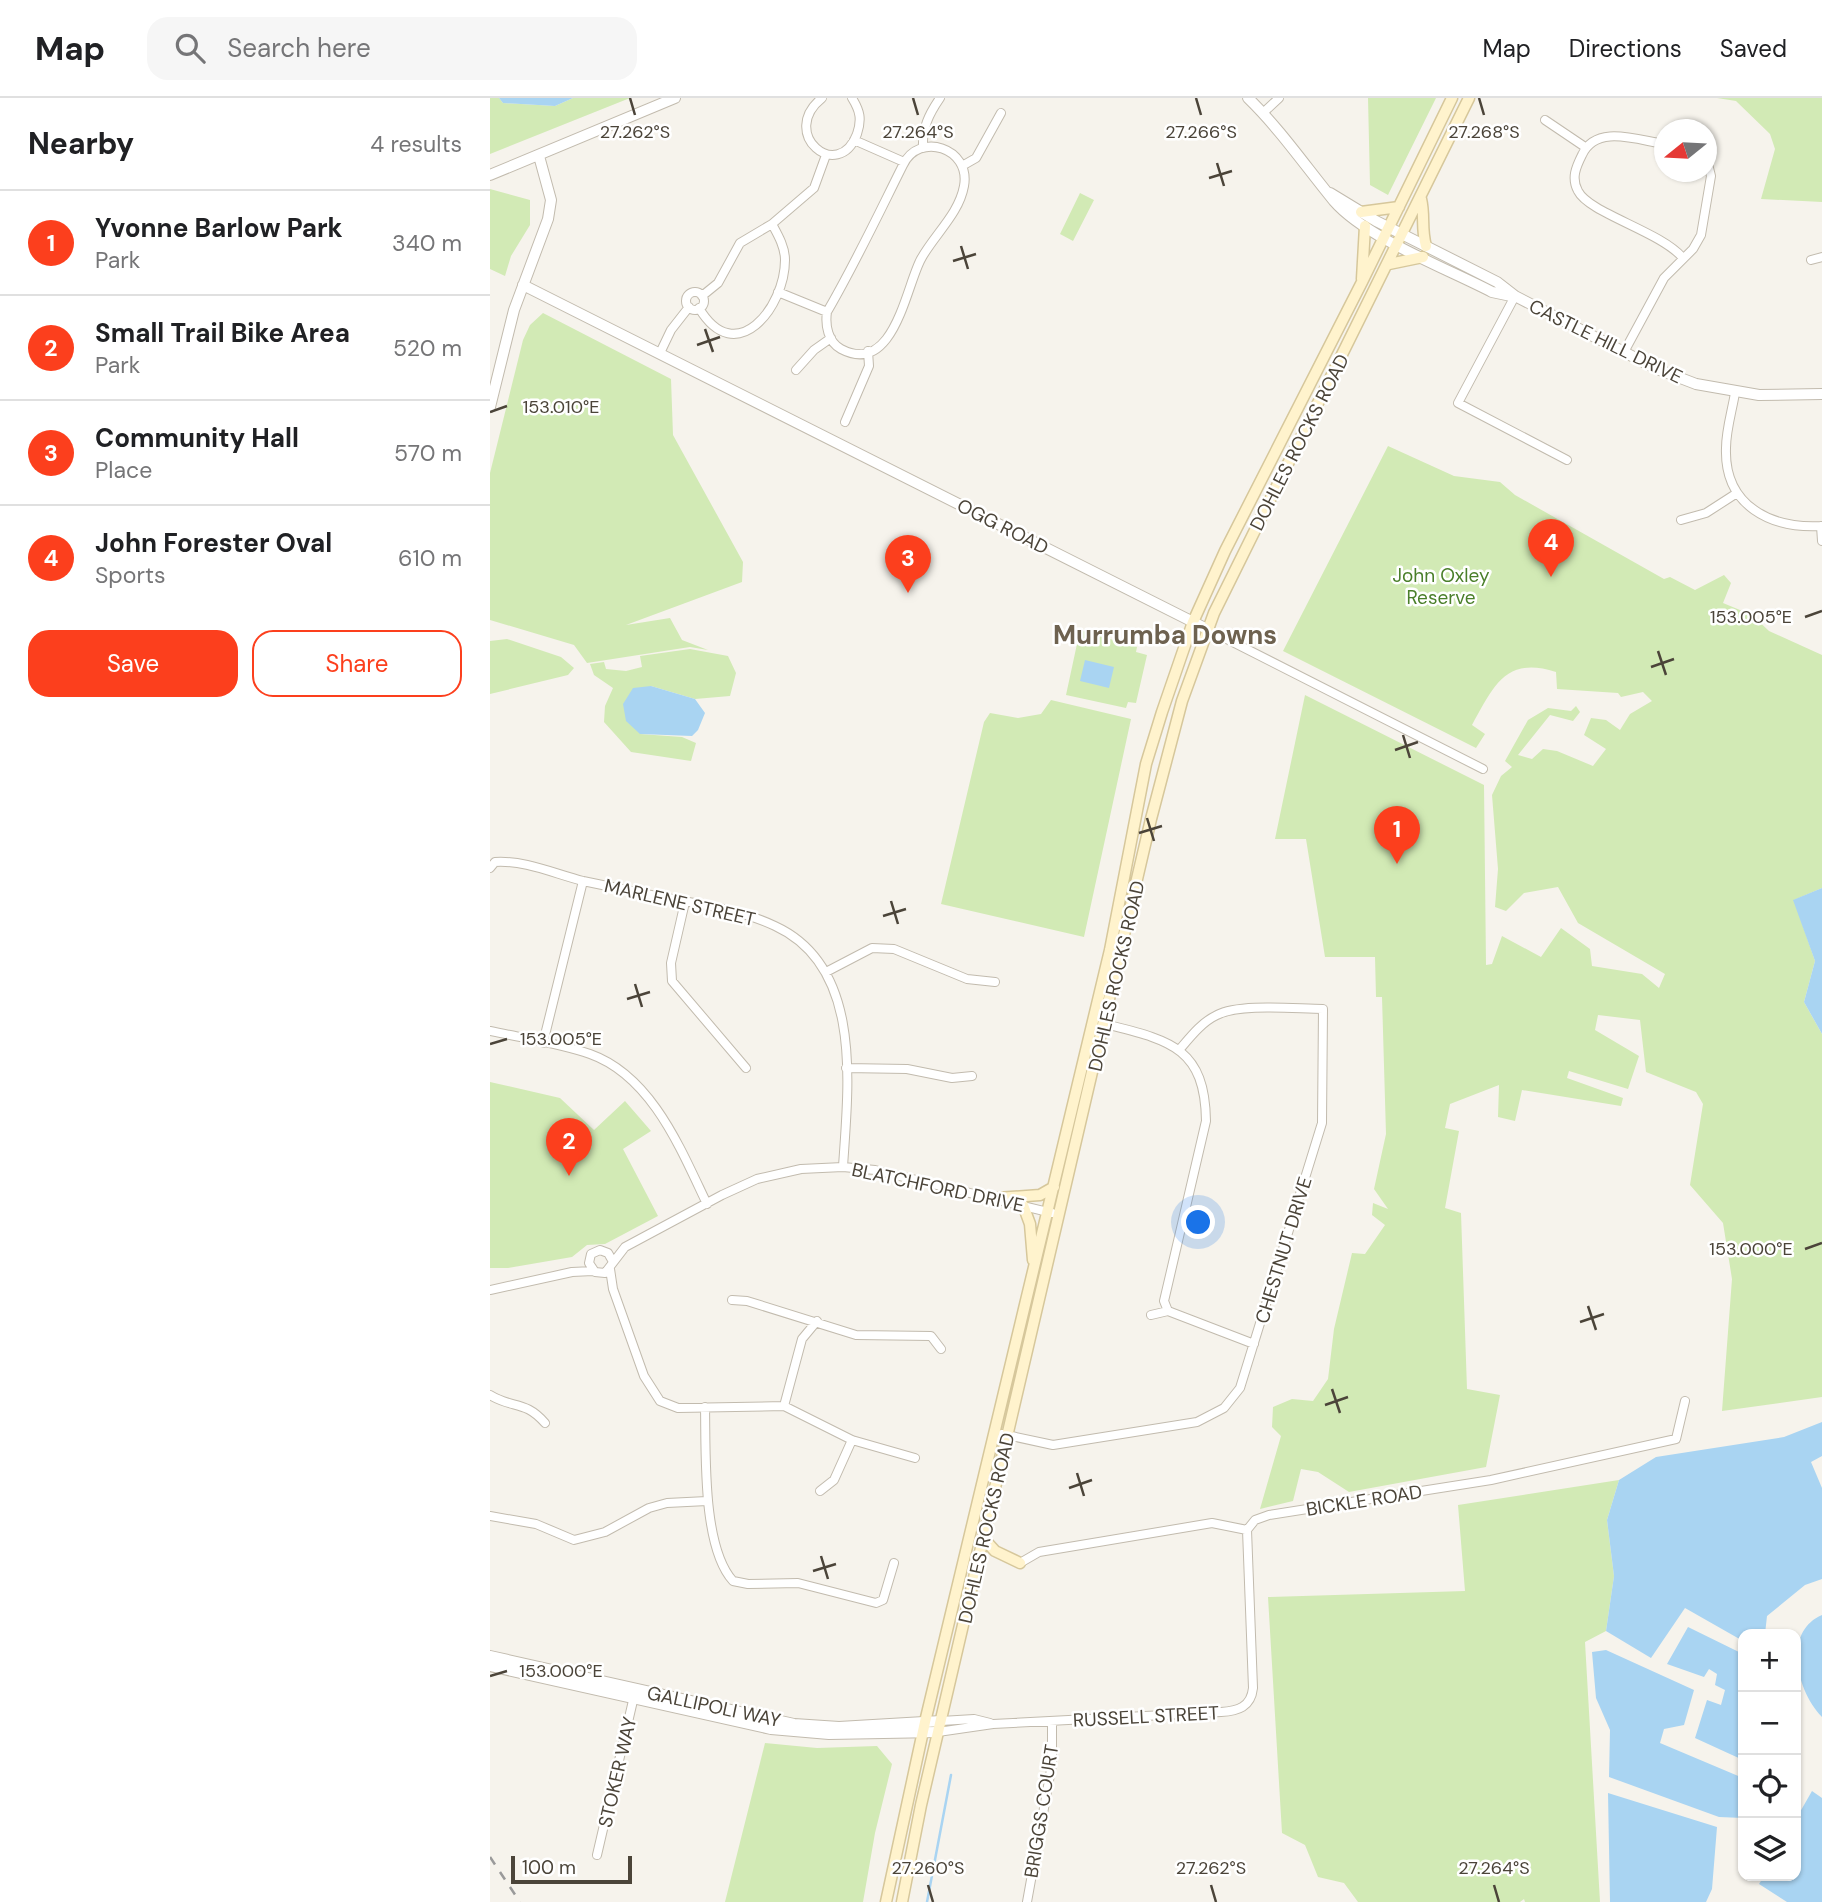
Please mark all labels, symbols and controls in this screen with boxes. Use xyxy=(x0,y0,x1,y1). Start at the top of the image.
search box xyxy=(147,17,637,80)
text: Map xyxy=(35,27,105,70)
icon: search xyxy=(171,29,209,67)
text: Search here xyxy=(227,31,371,65)
text: Map xyxy=(1483,33,1531,64)
text: Directions xyxy=(1569,33,1682,64)
text: Saved xyxy=(1720,33,1787,64)
north arrow xyxy=(1654,119,1717,182)
text: 27.262°S xyxy=(600,120,670,144)
text: 27.264°S xyxy=(882,120,954,144)
text: 27.266°S xyxy=(1165,120,1237,144)
text: 27.268°S xyxy=(1448,120,1520,144)
text: Nearby xyxy=(28,124,134,163)
text: 4 results xyxy=(370,129,462,159)
text: Yvonne Barlow Park xyxy=(95,211,343,245)
text: 1 xyxy=(47,228,55,258)
text: 340 m xyxy=(392,228,462,258)
text: Park xyxy=(95,245,140,275)
street label: CASTLE HILL DRIVE xyxy=(1525,293,1687,389)
text: Small Trail Bike Area xyxy=(95,316,350,350)
text: 2 xyxy=(44,333,58,363)
text: 520 m xyxy=(393,333,462,363)
text: Park xyxy=(95,350,140,380)
street label: DOHLES ROCKS ROAD xyxy=(1244,350,1355,535)
text: 153.010°E xyxy=(523,395,599,419)
text: Community Hall xyxy=(95,421,299,455)
text: 3 xyxy=(44,438,58,468)
text: 570 m xyxy=(394,438,462,468)
text: Place xyxy=(95,455,152,485)
street label: OGG ROAD xyxy=(953,493,1053,560)
pin: 4 xyxy=(1528,519,1574,577)
text: John Forester Oval xyxy=(95,526,332,560)
pin: 3 xyxy=(885,535,931,593)
text: 4 xyxy=(44,543,58,573)
text: 610 m xyxy=(398,543,462,573)
text: Sports xyxy=(95,560,165,590)
park label: John Oxley Reserve xyxy=(1392,563,1490,610)
text: 153.005°E xyxy=(1710,605,1792,629)
district label: Murrumba Downs xyxy=(1053,618,1277,652)
button: Save xyxy=(28,630,238,697)
button: Share xyxy=(252,630,462,697)
pin: 1 xyxy=(1374,806,1420,864)
street label: MARLENE STREET xyxy=(602,873,758,932)
street label: DOHLES ROCKS ROAD xyxy=(1082,878,1151,1074)
text: 153.005°E xyxy=(520,1027,602,1051)
pin: 2 xyxy=(546,1118,592,1176)
street label: BLATCHFORD DRIVE xyxy=(849,1157,1026,1218)
street label: CHESTNUT DRIVE xyxy=(1249,1174,1318,1327)
your location xyxy=(1181,1205,1215,1239)
text: 153.000°E xyxy=(1709,1237,1793,1261)
street label: DOHLES ROCKS ROAD xyxy=(952,1430,1021,1626)
street label: BICKLE ROAD xyxy=(1304,1479,1424,1522)
map controls xyxy=(1738,1629,1801,1881)
button: + xyxy=(1738,1629,1801,1692)
text: 153.000°E xyxy=(519,1659,603,1683)
street label: GALLIPOLI WAY xyxy=(645,1680,783,1733)
button: − xyxy=(1738,1692,1801,1755)
street label: RUSSELL STREET xyxy=(1072,1700,1220,1733)
street label: STOKER WAY xyxy=(593,1714,642,1830)
street label: BRIGGS COURT xyxy=(1019,1742,1064,1880)
button: locate xyxy=(1738,1755,1801,1818)
button: layers xyxy=(1738,1818,1801,1881)
scale bar xyxy=(511,1853,632,1885)
text: 100 m xyxy=(522,1855,576,1880)
text: 27.260°S xyxy=(892,1856,964,1880)
text: 27.262°S xyxy=(1176,1856,1246,1880)
text: 27.264°S xyxy=(1458,1856,1530,1880)

